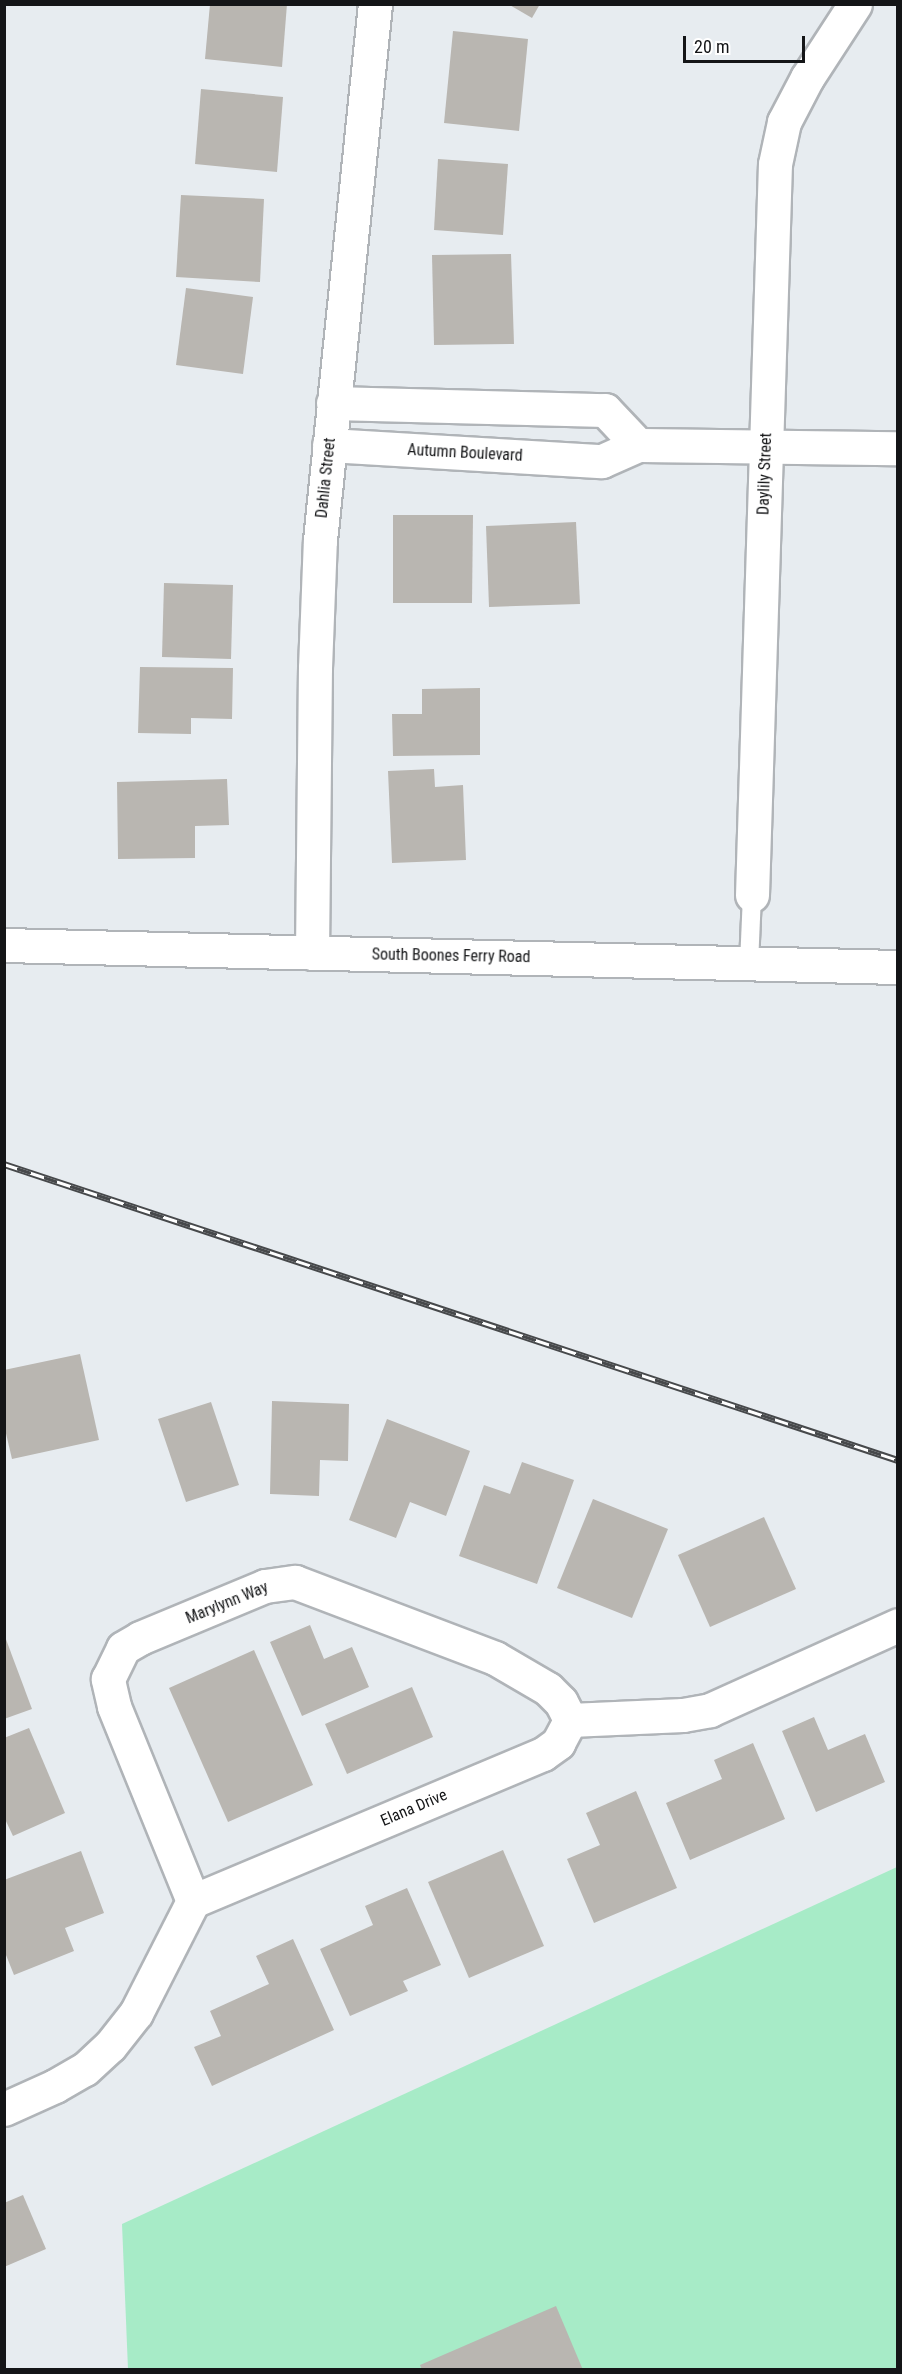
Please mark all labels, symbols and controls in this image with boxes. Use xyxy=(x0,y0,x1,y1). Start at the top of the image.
scale bar xyxy=(686,24,808,62)
text: 20 m xyxy=(694,36,729,57)
street label: Daylily Street xyxy=(754,433,776,515)
street label: Dahlia Street xyxy=(312,437,340,519)
street label: Autumn Boulevard xyxy=(407,440,523,466)
street label: South Boones Ferry Road xyxy=(372,945,530,967)
street label: Marylynn Way xyxy=(183,1578,271,1628)
street label: Elana Drive xyxy=(378,1785,450,1831)

